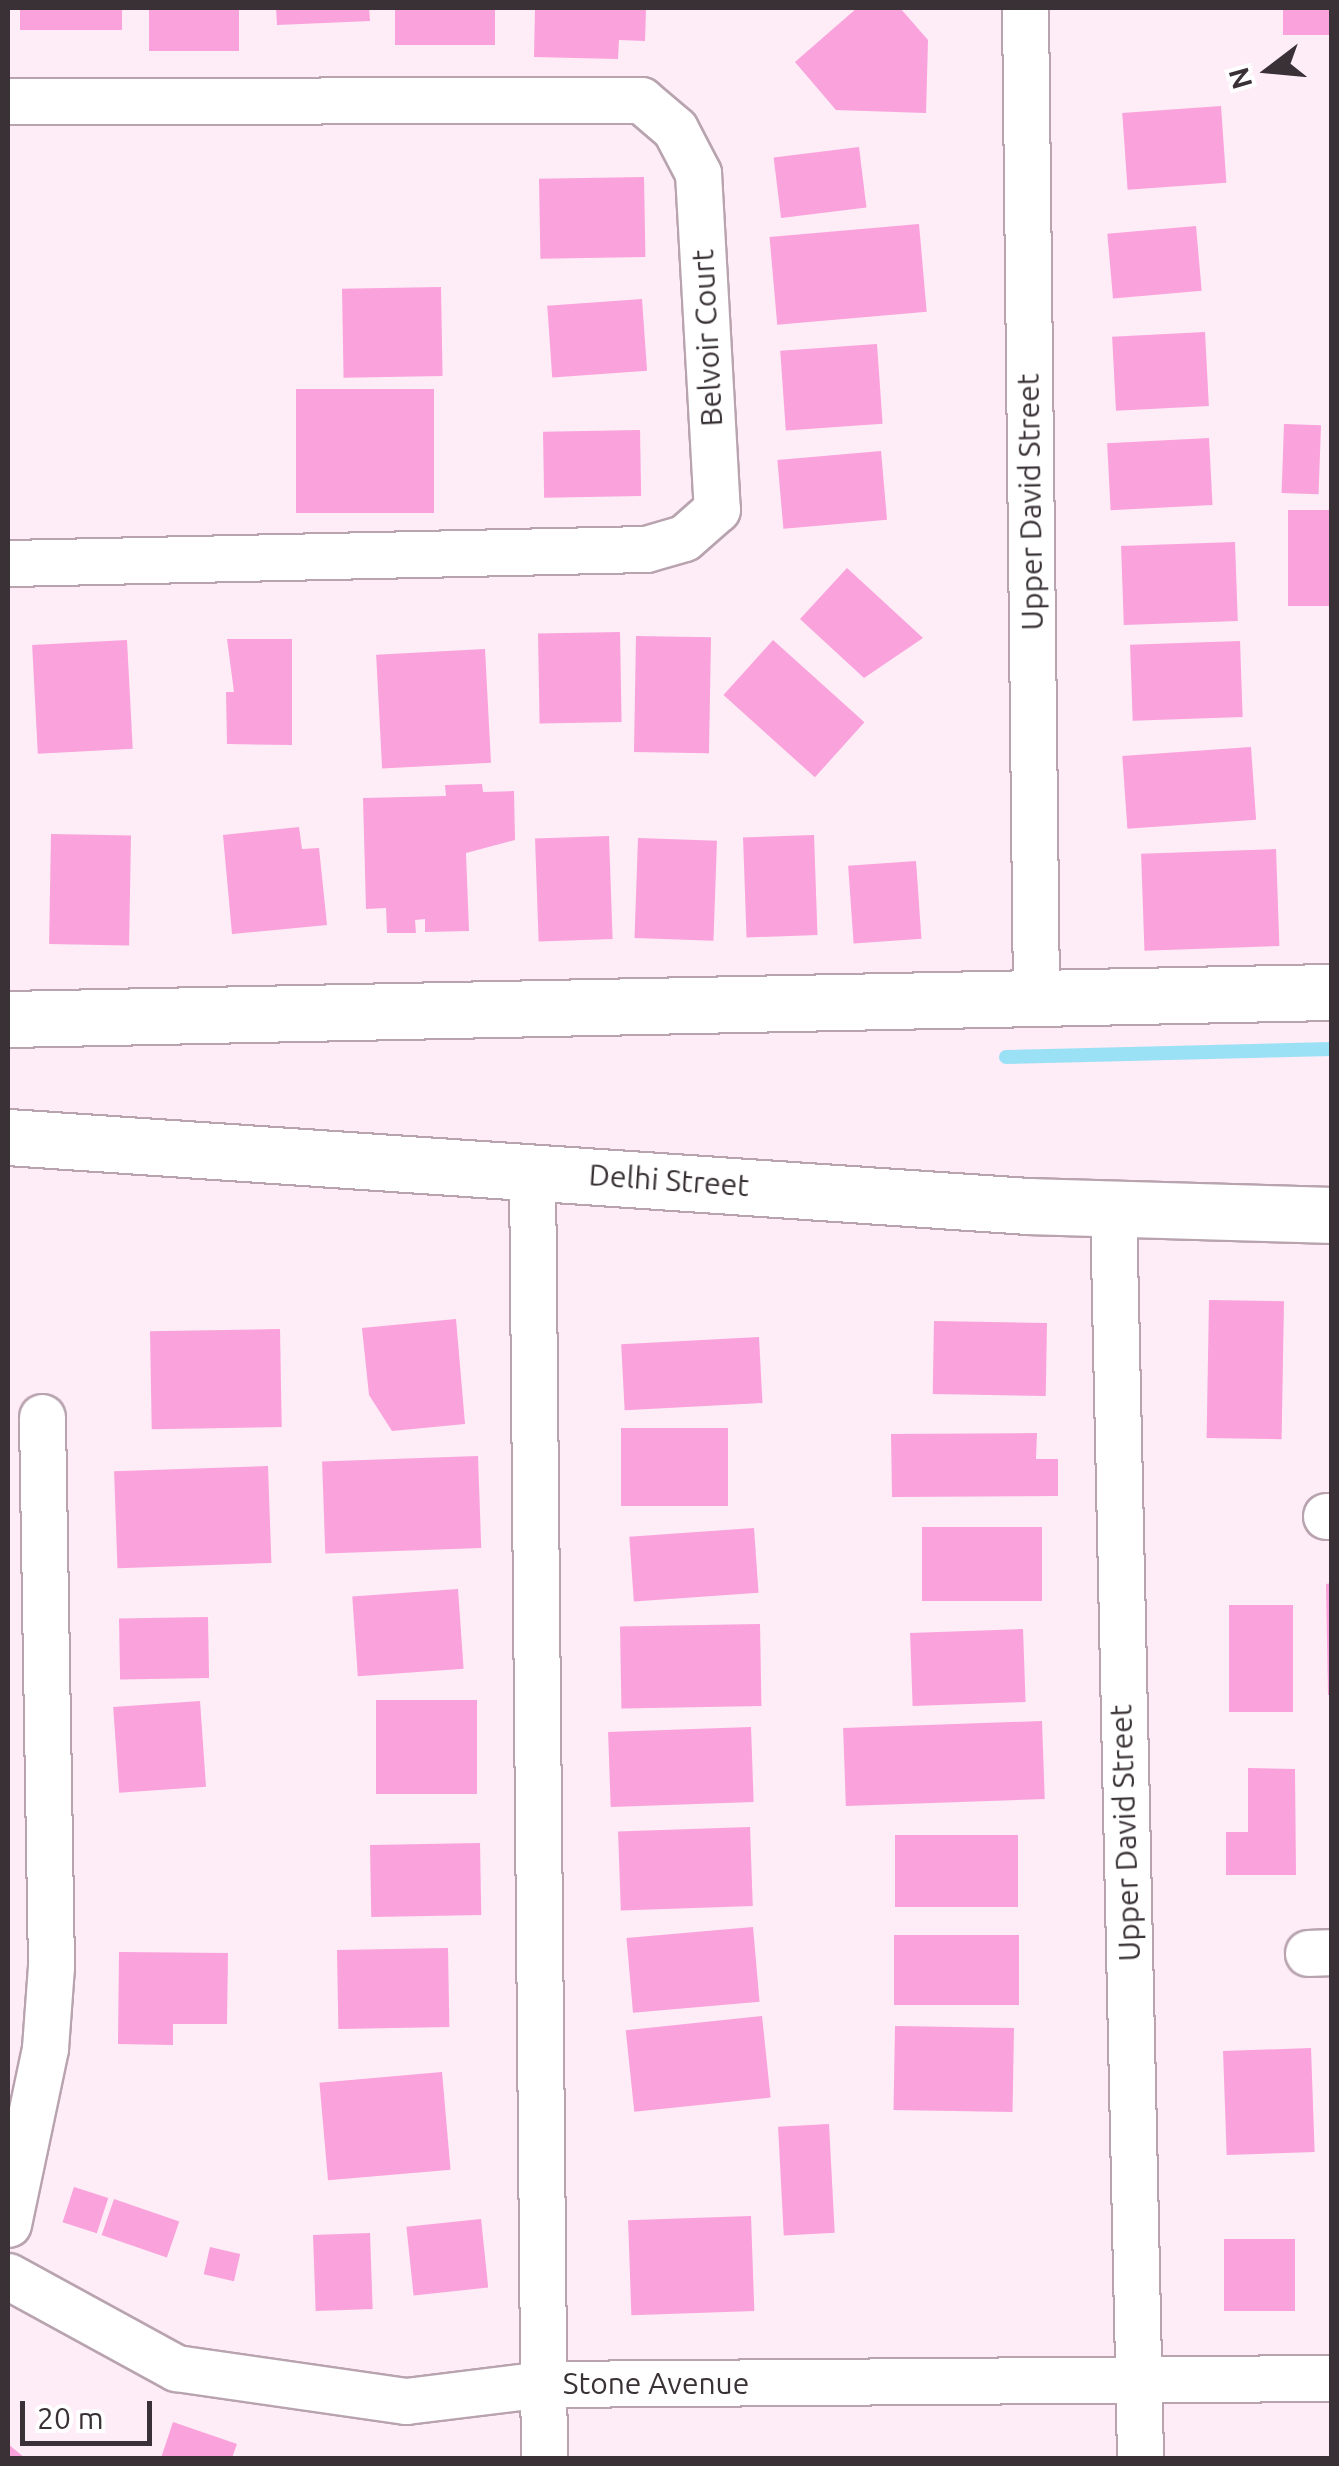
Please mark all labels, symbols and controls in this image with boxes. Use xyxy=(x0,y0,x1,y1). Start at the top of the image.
north arrow xyxy=(1219,20,1319,120)
text: N xyxy=(1222,64,1257,93)
street label: Belvoir Court xyxy=(684,249,730,427)
street label: Upper David Street xyxy=(1010,373,1050,631)
street label: Delhi Street xyxy=(588,1156,750,1204)
street label: Upper David Street xyxy=(1103,1704,1147,1962)
street label: Stone Avenue xyxy=(563,2365,749,2401)
scale bar xyxy=(25,2381,158,2443)
text: 20 m xyxy=(37,2401,104,2435)

